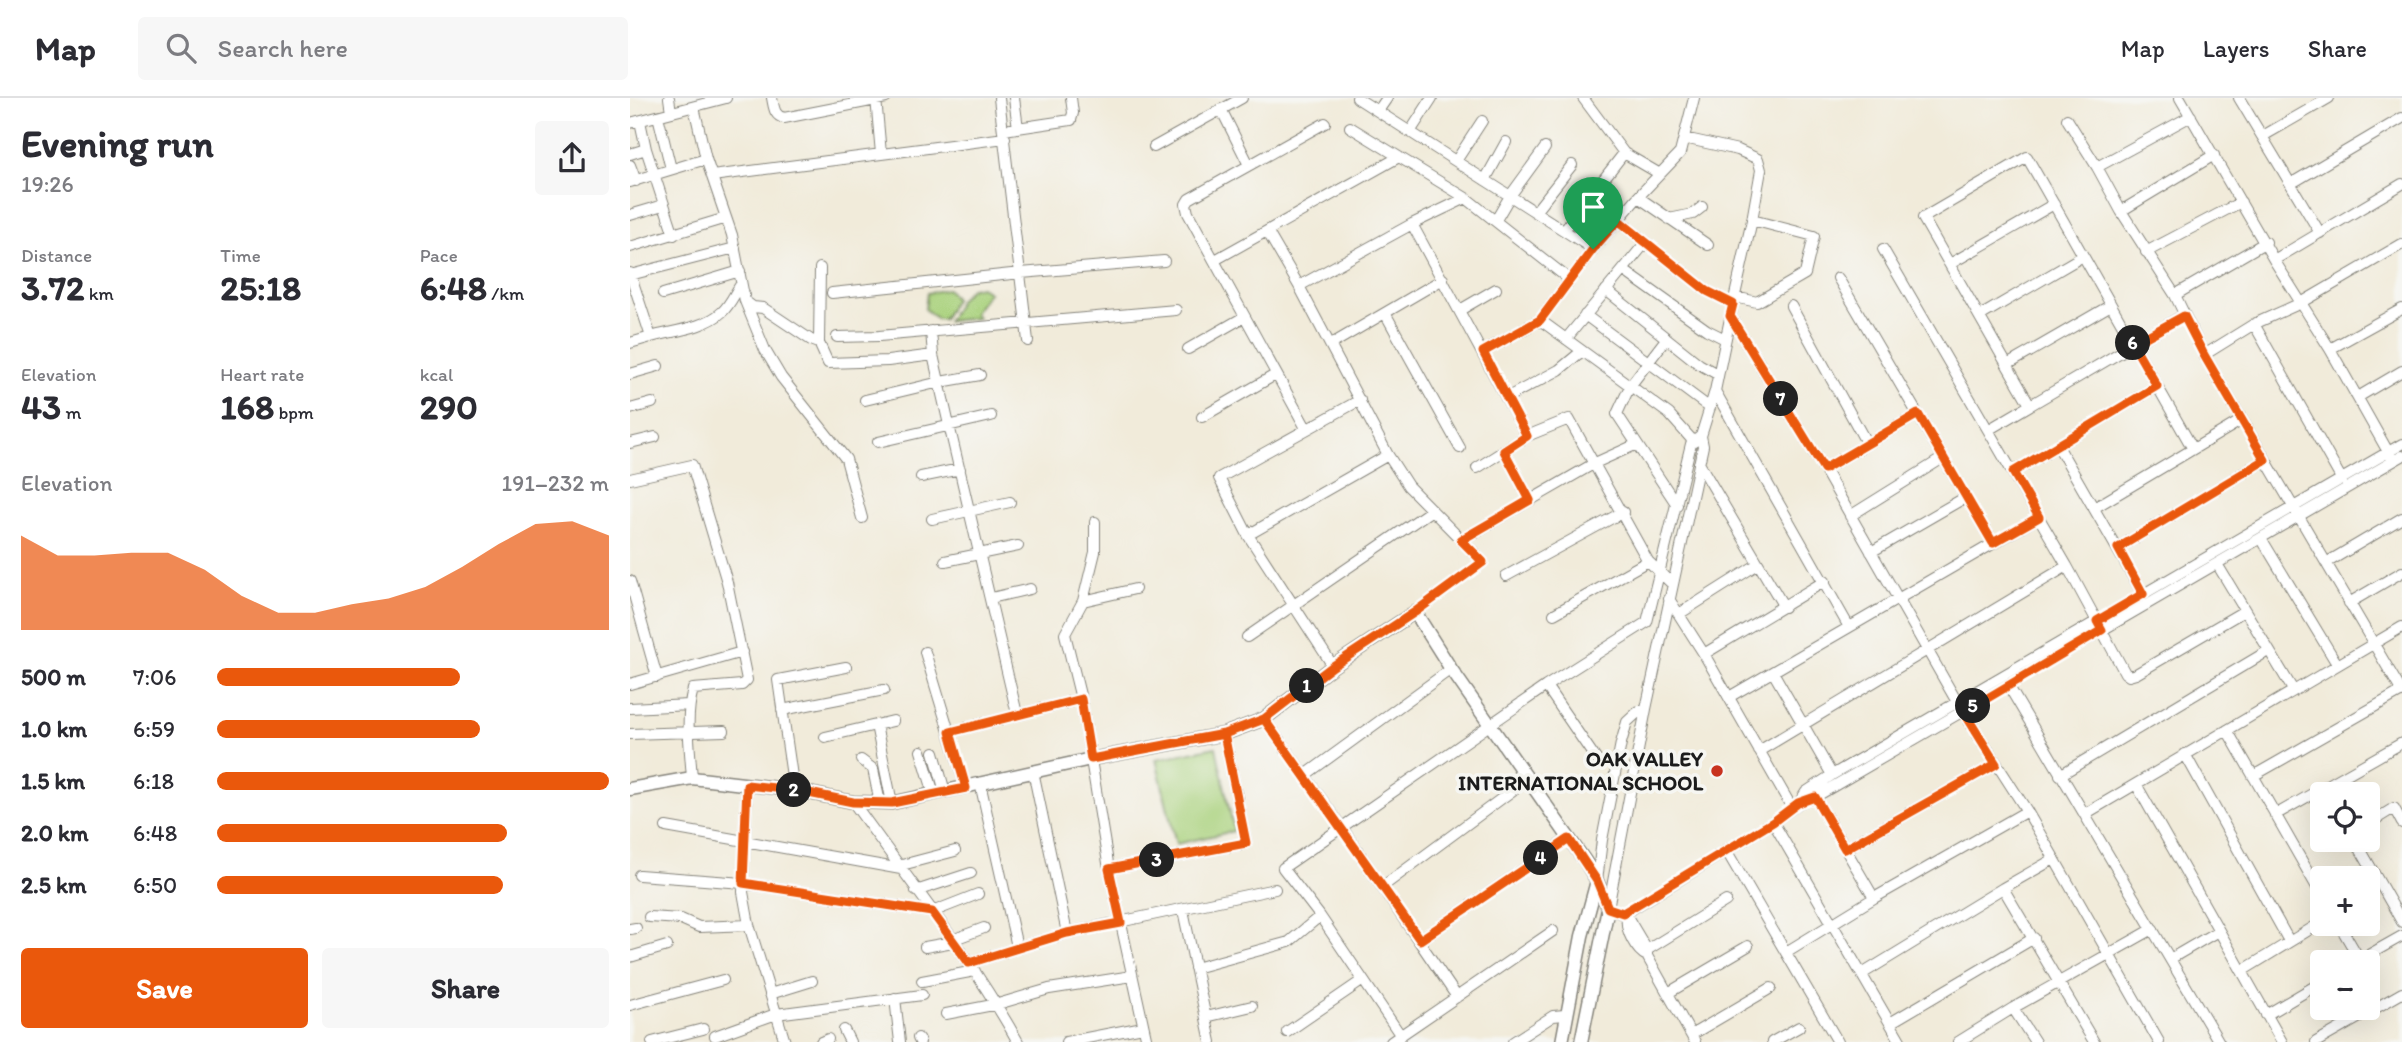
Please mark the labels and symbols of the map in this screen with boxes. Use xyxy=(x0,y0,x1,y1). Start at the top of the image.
pin xyxy=(1563,177,1623,249)
pin: 6 xyxy=(2116,326,2150,360)
pin: 7 xyxy=(1764,382,1798,416)
pin: 1 xyxy=(1290,668,1324,704)
pin: 5 xyxy=(1956,688,1990,724)
place label: OAK VALLEY INTERNATIONAL SCHOOL xyxy=(1458,746,1704,795)
marker: OAK VALLEY INTERNATIONAL SCHOOL xyxy=(1709,763,1725,779)
pin: 2 xyxy=(776,772,812,808)
pin: 4 xyxy=(1524,840,1558,876)
pin: 3 xyxy=(1140,842,1174,878)

